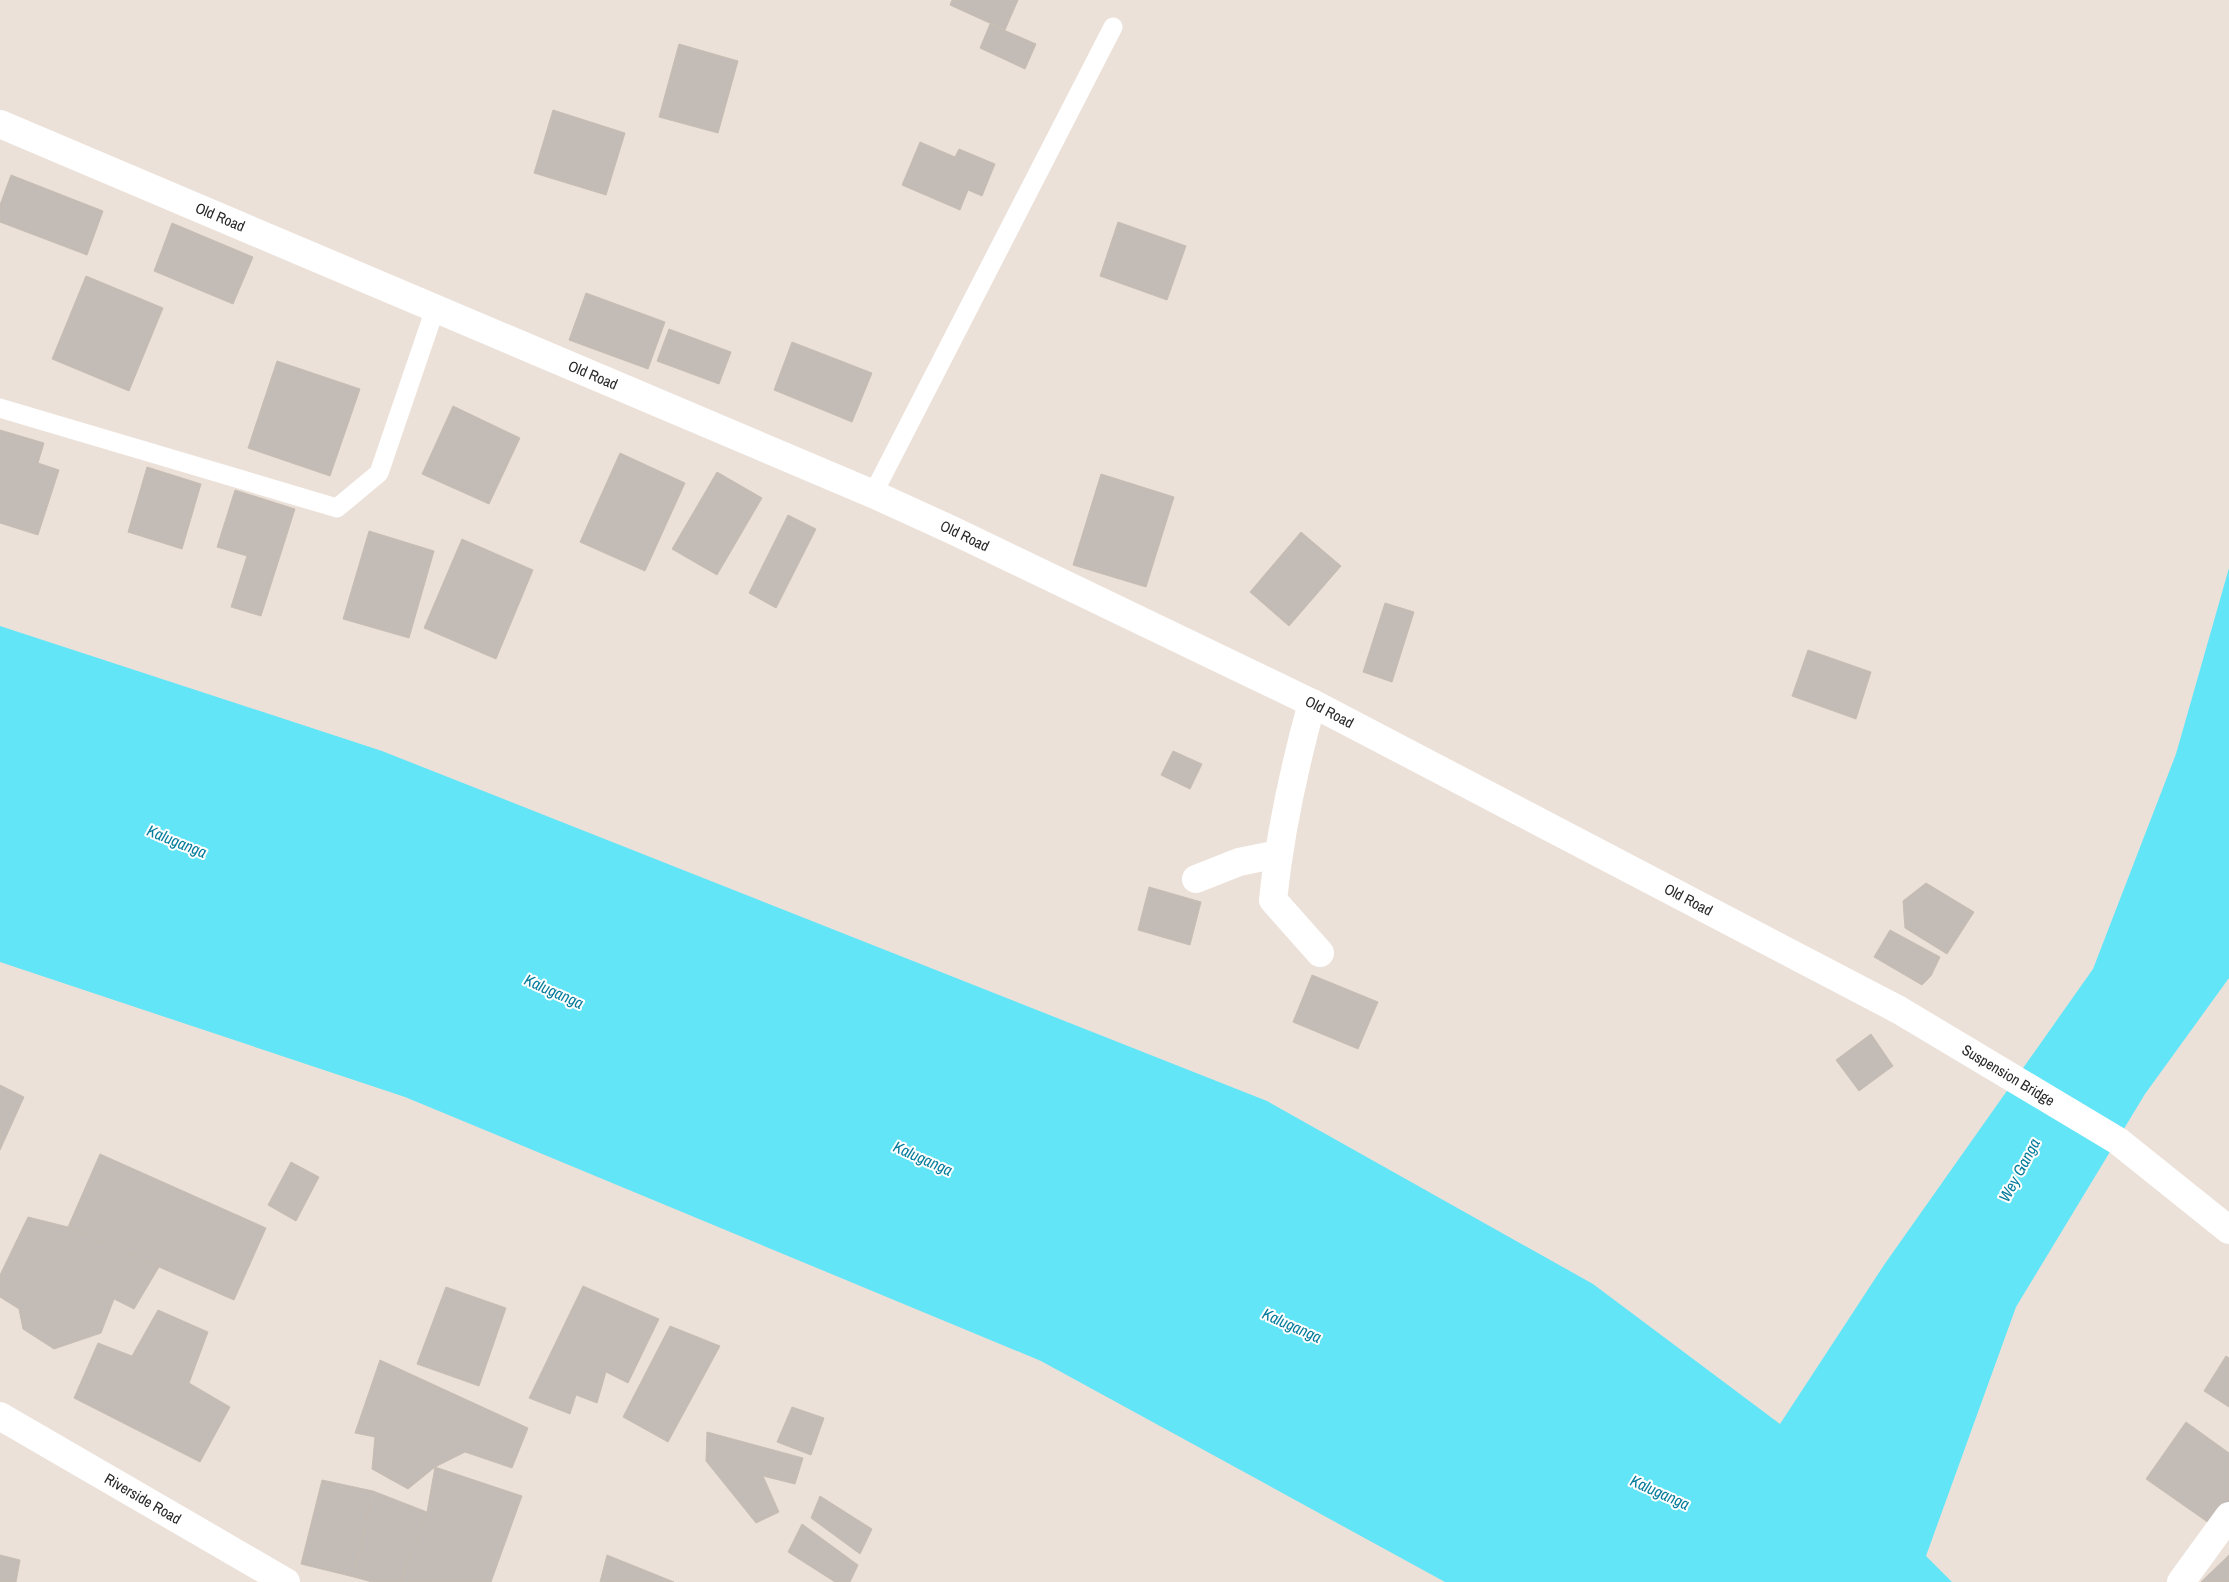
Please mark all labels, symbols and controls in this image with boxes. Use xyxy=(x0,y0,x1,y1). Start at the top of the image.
street label: Old Road xyxy=(192,197,248,237)
street label: Old Road xyxy=(565,355,621,395)
street label: Old Road xyxy=(937,515,993,556)
street label: Old Road xyxy=(1302,690,1358,733)
water label: Kaluganga xyxy=(144,819,210,863)
street label: Old Road xyxy=(1661,878,1716,921)
water label: Kaluganga xyxy=(521,968,587,1014)
street label: Suspension Bridge xyxy=(1958,1039,2059,1111)
water label: Wey Ganga xyxy=(1993,1134,2045,1206)
water label: Kaluganga xyxy=(890,1135,956,1181)
water label: Kaluganga xyxy=(1259,1302,1325,1348)
street label: Riverside Road xyxy=(101,1468,185,1529)
water label: Kaluganga xyxy=(1627,1469,1693,1515)

